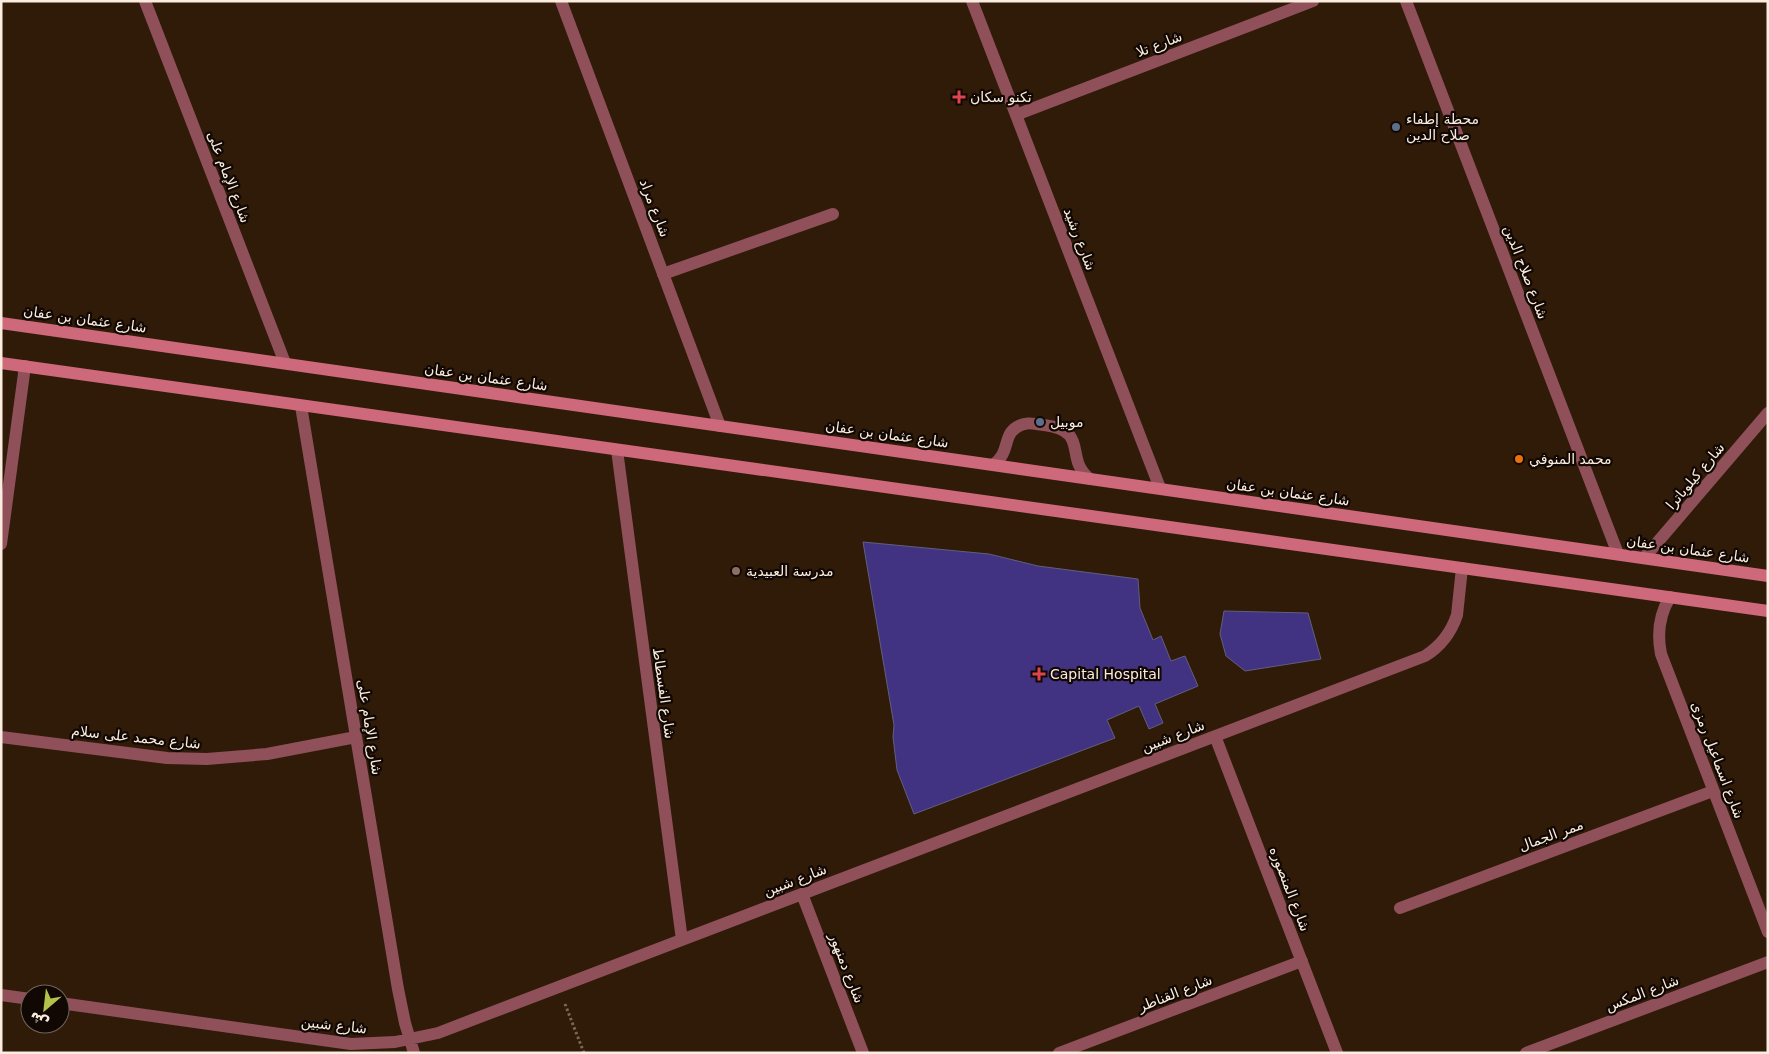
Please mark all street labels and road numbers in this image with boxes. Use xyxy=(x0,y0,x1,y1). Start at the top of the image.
street label: شارع تلا xyxy=(1134,28,1185,61)
street label: شارع الإمام على xyxy=(203,129,254,225)
street label: شارع مراد xyxy=(636,177,673,240)
street label: شارع رشيد xyxy=(1060,205,1099,273)
street label: شارع صلاح الدين xyxy=(1500,223,1551,322)
street label: شارع عثمان بن عفان xyxy=(22,302,148,337)
street label: شارع عثمان بن عفان xyxy=(423,360,549,395)
street label: شارع عثمان بن عفان xyxy=(824,417,950,452)
street label: شارع كيلوباترا xyxy=(1663,439,1728,513)
street label: شارع عثمان بن عفان xyxy=(1225,475,1351,510)
street label: شارع عثمان بن عفان xyxy=(1625,532,1751,567)
street label: شارع الفسطاط xyxy=(649,646,678,740)
street label: شارع الإمام على xyxy=(354,678,385,776)
street label: شارع اسماعيل رمزى xyxy=(1687,699,1748,821)
street label: شارع شبين xyxy=(1139,717,1207,756)
street label: شارع محمد على سلام xyxy=(70,722,201,753)
street label: ممر الجمال xyxy=(1517,816,1586,855)
street label: شارع المنصوره xyxy=(1266,844,1314,934)
street label: شارع شبين xyxy=(761,861,829,900)
street label: شارع دمنهور xyxy=(825,930,868,1006)
street label: شارع القناطر xyxy=(1135,972,1215,1016)
street label: شارع المكس xyxy=(1603,972,1681,1015)
street label: شارع شبين xyxy=(300,1014,368,1037)

